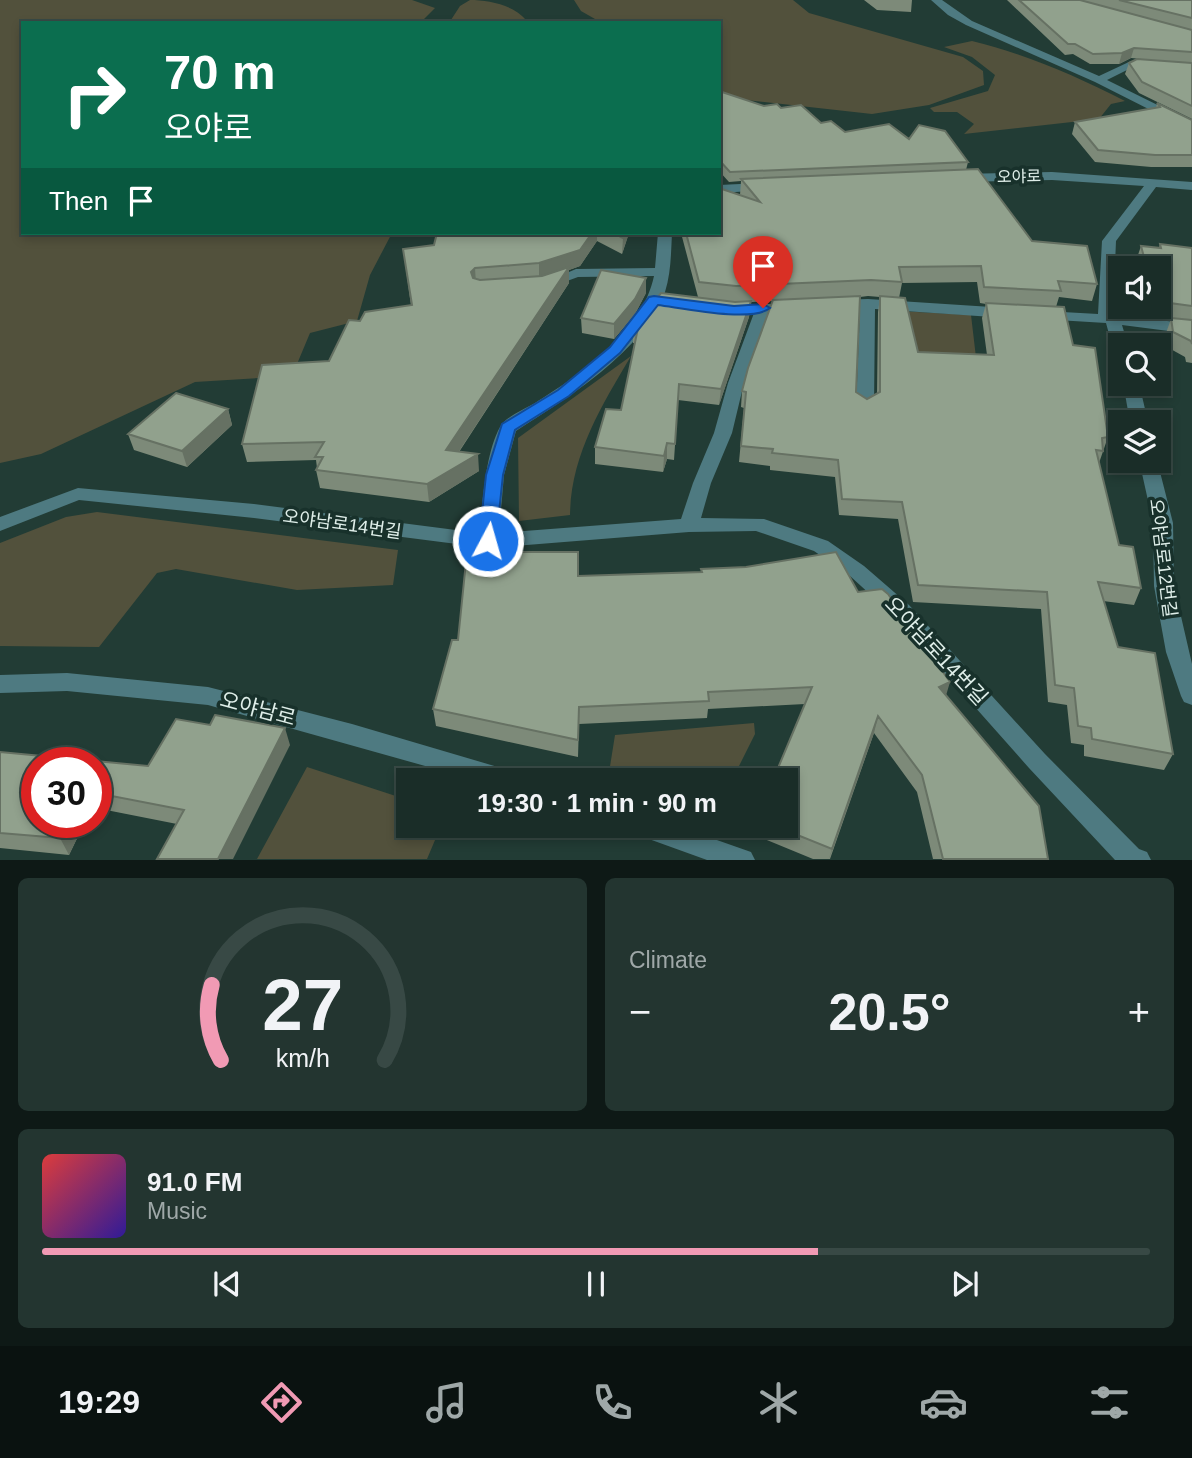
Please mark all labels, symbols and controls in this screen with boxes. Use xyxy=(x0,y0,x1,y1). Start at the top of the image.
text: 70 m xyxy=(164,45,276,99)
icon: right xyxy=(49,49,140,140)
text: 오야로 xyxy=(164,110,252,146)
street label: 오야로 xyxy=(997,168,1042,185)
icon: arrive xyxy=(122,182,160,220)
text: Then xyxy=(49,186,108,216)
pin xyxy=(733,236,793,308)
icon: arrive xyxy=(744,247,782,285)
map controls xyxy=(1108,256,1171,473)
button: sound xyxy=(1108,256,1171,319)
button: search xyxy=(1108,333,1171,396)
button: layers xyxy=(1108,410,1171,473)
street label: 오야남로12번길 xyxy=(1146,498,1180,618)
position arrow xyxy=(451,504,525,578)
street label: 오야남로14번길 xyxy=(281,506,403,542)
street label: 오야남로14번길 xyxy=(880,592,992,709)
street label: 오야남로 xyxy=(218,687,298,730)
speed limit sign: 30 xyxy=(21,747,112,838)
text: 19:30 · 1 min · 90 m xyxy=(477,788,717,818)
text: Climate xyxy=(629,947,707,973)
text: 27 xyxy=(262,965,343,1046)
text: 20.5° xyxy=(828,983,951,1041)
text: − xyxy=(629,991,651,1033)
text: + xyxy=(1128,991,1150,1033)
text: km/h xyxy=(275,1044,330,1072)
text: 91.0 FM xyxy=(147,1167,242,1197)
text: Music xyxy=(147,1198,207,1224)
icon: previous xyxy=(208,1265,246,1303)
icon: pause xyxy=(577,1265,615,1303)
icon: next xyxy=(946,1265,984,1303)
icon: directions xyxy=(257,1378,306,1427)
icon: music xyxy=(422,1378,471,1427)
icon: phone xyxy=(588,1378,637,1427)
icon: climate xyxy=(754,1378,803,1427)
icon: car xyxy=(919,1378,968,1427)
icon: filters xyxy=(1085,1378,1134,1427)
text: 19:29 xyxy=(58,1384,140,1420)

